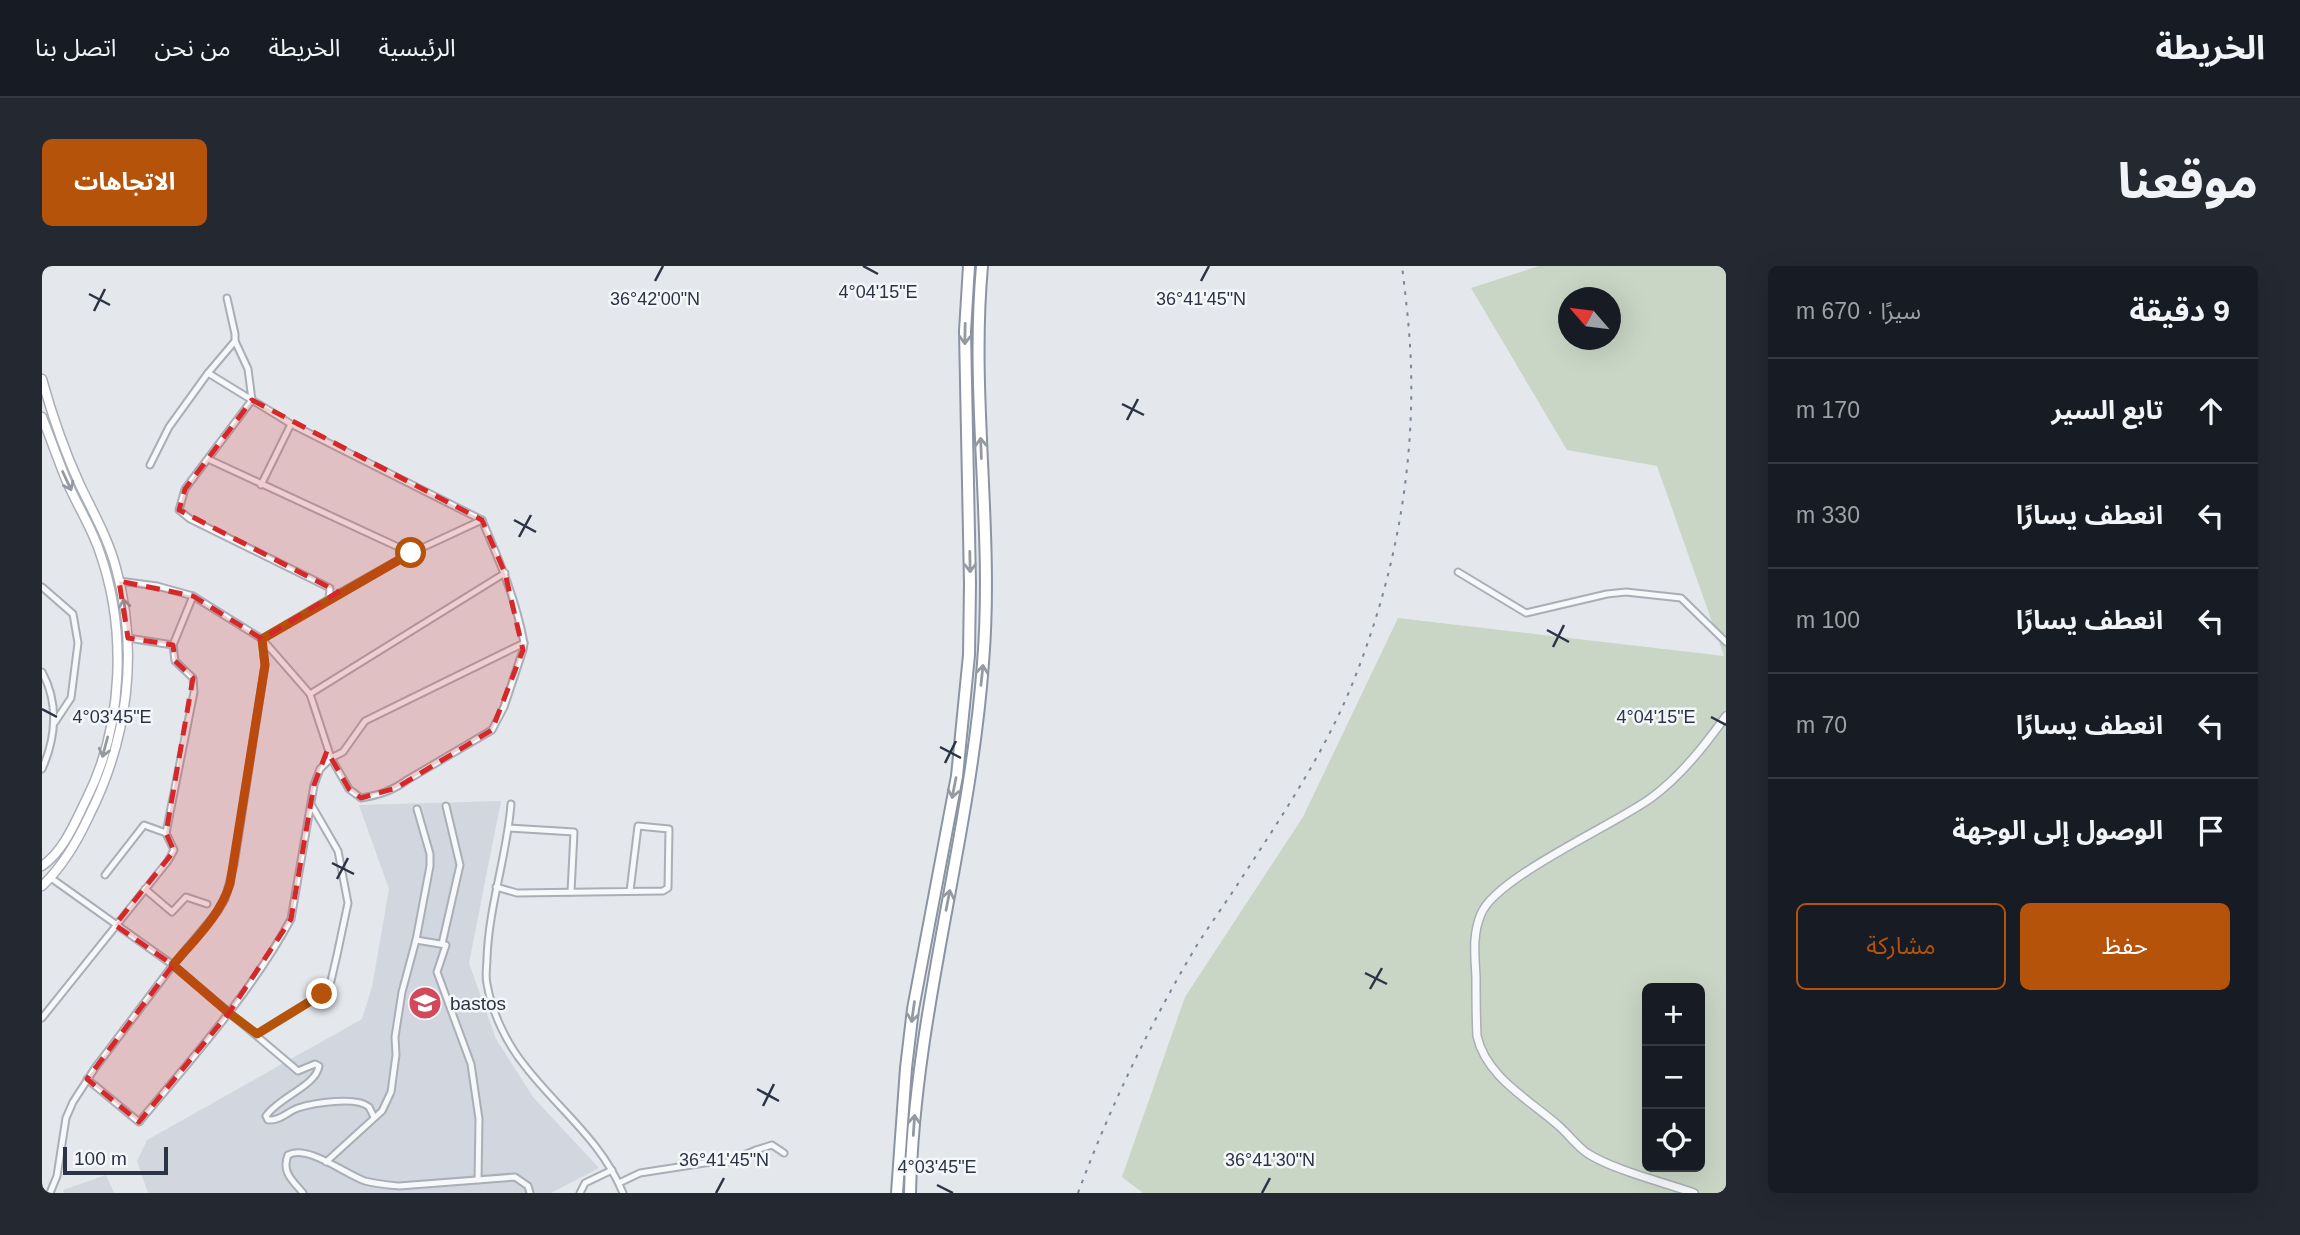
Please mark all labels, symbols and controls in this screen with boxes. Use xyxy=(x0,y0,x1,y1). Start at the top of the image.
text: الخريطة xyxy=(2155,29,2265,66)
text: اتصل بنا xyxy=(35,34,117,61)
text: من نحن xyxy=(155,34,231,61)
text: الخريطة xyxy=(269,34,341,61)
text: الرئيسية xyxy=(379,34,456,61)
button: الاتجاهات xyxy=(42,139,207,226)
text: موقعنا xyxy=(2118,154,2258,208)
text: 4°04'15"E xyxy=(838,282,918,302)
north arrow xyxy=(1558,287,1621,350)
text: 36°42'00"N xyxy=(610,289,700,309)
text: 36°41'45"N xyxy=(1156,289,1246,309)
text: 9 دقيقة xyxy=(2129,294,2230,327)
text: سيرًا · 670 m xyxy=(1796,298,1921,324)
one-way arrow xyxy=(958,322,972,345)
icon: ahead xyxy=(2192,392,2230,430)
text: تابع السير xyxy=(2051,395,2163,425)
text: 170 m xyxy=(1796,397,1860,423)
one-way arrow xyxy=(975,437,988,460)
one-way arrow xyxy=(61,469,74,491)
icon: left xyxy=(2192,497,2230,535)
text: انعطف يسارًا xyxy=(2016,500,2163,530)
text: 330 m xyxy=(1796,502,1860,528)
route start xyxy=(395,537,426,568)
one-way arrow xyxy=(963,550,976,573)
one-way arrow xyxy=(118,598,131,621)
icon: left xyxy=(2192,602,2230,640)
text: انعطف يسارًا xyxy=(2016,605,2163,635)
text: 100 m xyxy=(1796,607,1860,633)
one-way arrow xyxy=(976,664,989,687)
text: 4°03'45"E xyxy=(72,707,152,727)
text: 4°04'15"E xyxy=(1616,707,1696,727)
icon: left xyxy=(2192,707,2230,745)
text: انعطف يسارًا xyxy=(2016,710,2163,740)
text: 70 m xyxy=(1796,712,1847,738)
one-way arrow xyxy=(98,736,111,758)
one-way arrow xyxy=(947,776,961,799)
icon: arrive xyxy=(2192,812,2230,850)
text: الوصول إلى الوجهة xyxy=(1952,815,2163,845)
one-way arrow xyxy=(942,889,956,912)
button: مشاركة xyxy=(1796,903,2006,990)
button: حفظ xyxy=(2020,903,2230,990)
route end xyxy=(306,978,337,1009)
map controls xyxy=(1642,983,1705,1172)
button: + xyxy=(1642,983,1705,1046)
school or university icon: bastos xyxy=(406,984,444,1022)
place label: bastos xyxy=(450,993,506,1014)
one-way arrow xyxy=(906,1000,919,1023)
button: − xyxy=(1642,1046,1705,1109)
button: locate xyxy=(1642,1109,1705,1172)
one-way arrow xyxy=(908,1114,921,1137)
scale bar xyxy=(63,1144,168,1176)
text: 100 m xyxy=(74,1148,127,1169)
text: 36°41'45"N xyxy=(679,1150,769,1170)
text: 36°41'30"N xyxy=(1225,1150,1315,1170)
text: 4°03'45"E xyxy=(897,1157,977,1177)

